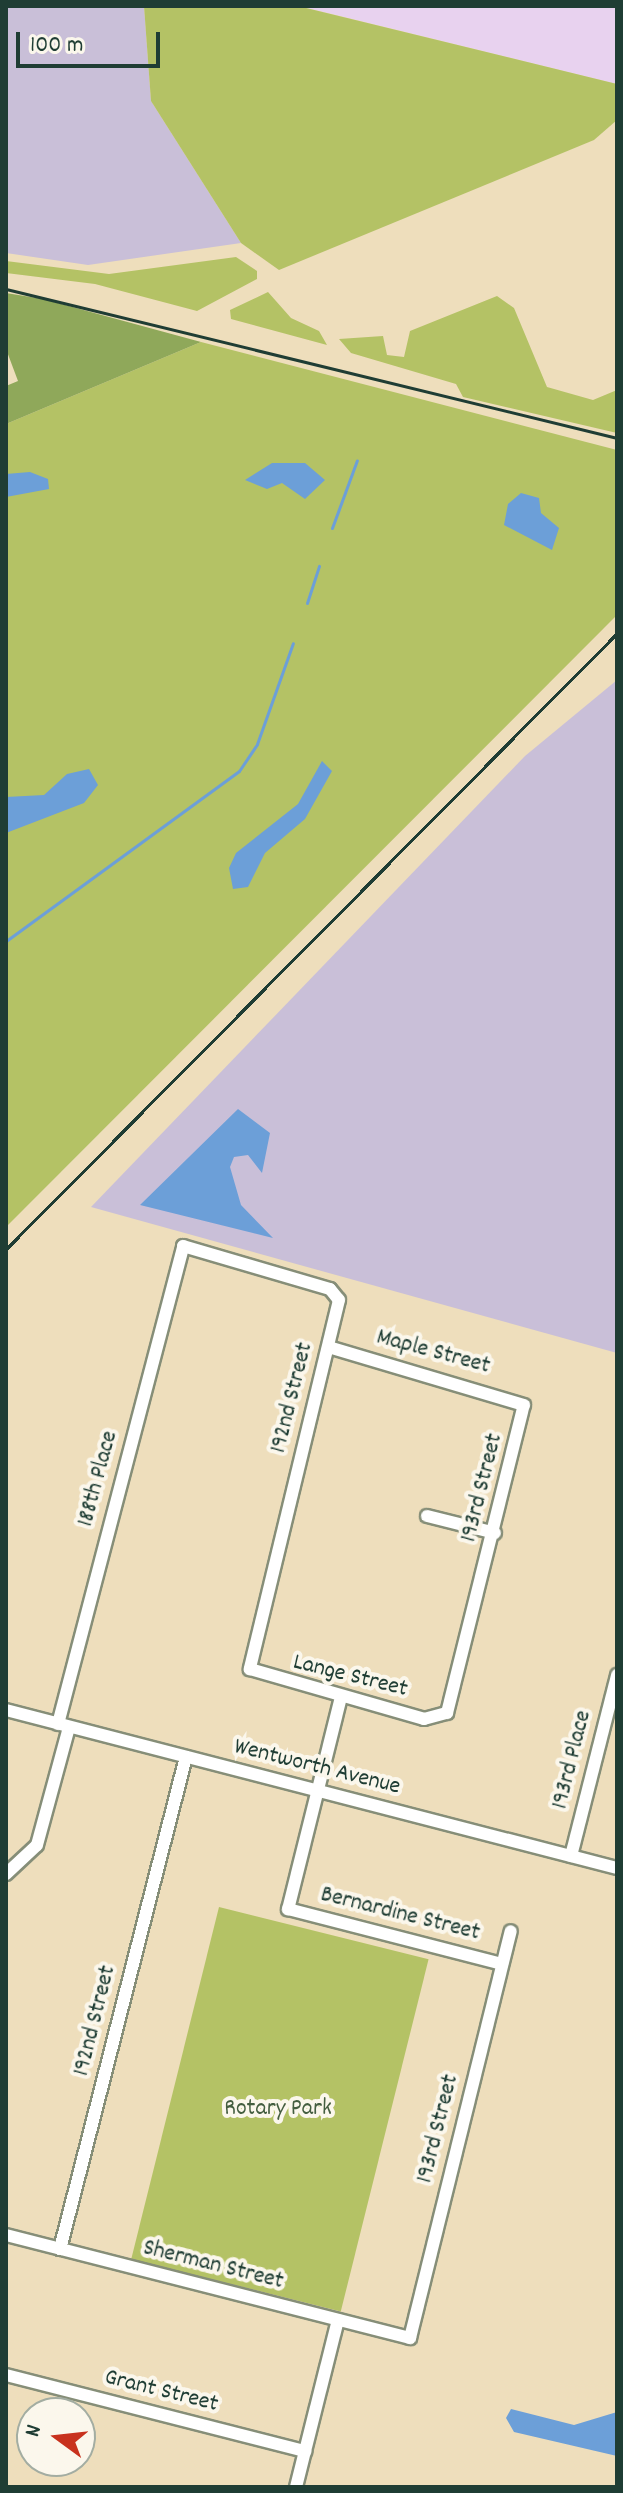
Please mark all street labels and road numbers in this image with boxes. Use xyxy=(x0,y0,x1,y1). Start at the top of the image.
street label: Maple Street xyxy=(373,1324,493,1382)
street label: 192nd Street xyxy=(265,1340,321,1456)
street label: 188th Place xyxy=(72,1428,126,1530)
street label: 193rd Street xyxy=(456,1431,510,1545)
street label: Lange Street xyxy=(290,1649,410,1705)
street label: 193rd Place xyxy=(547,1708,599,1812)
street label: Wentworth Avenue xyxy=(231,1733,403,1803)
street label: Bernardine Street xyxy=(317,1881,483,1949)
street label: 192nd Street xyxy=(68,1963,124,2079)
street label: 193rd Street xyxy=(412,2072,466,2186)
street label: Sherman Street xyxy=(140,2235,286,2297)
street label: Grant Street xyxy=(101,2364,221,2420)

